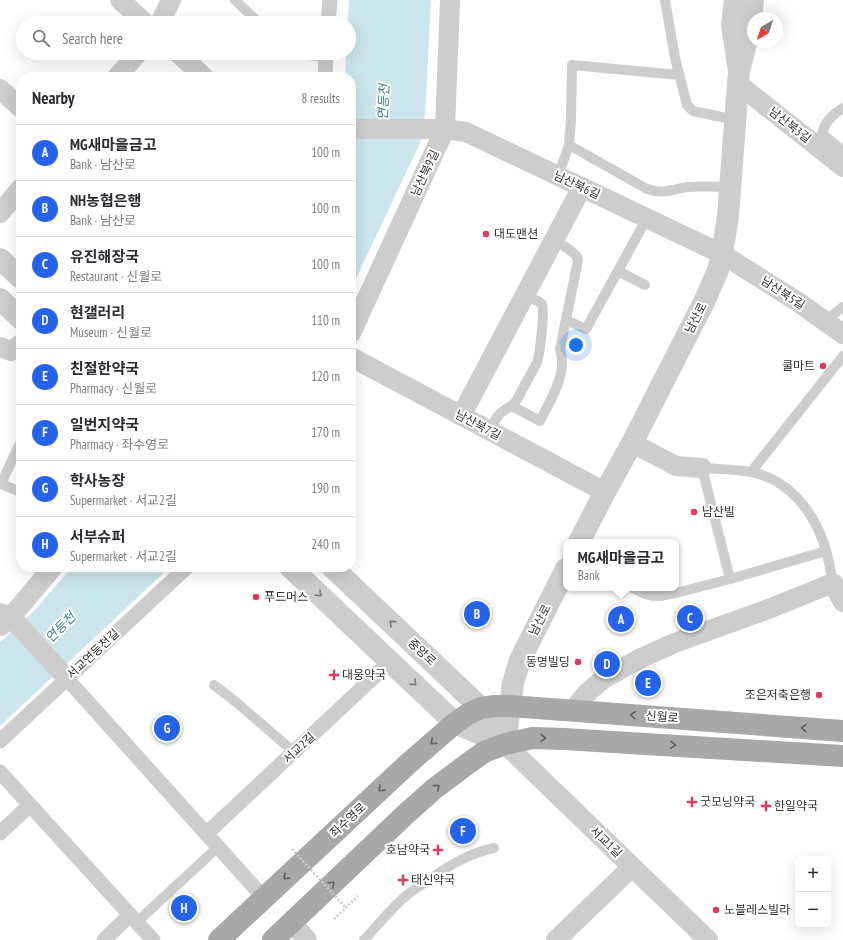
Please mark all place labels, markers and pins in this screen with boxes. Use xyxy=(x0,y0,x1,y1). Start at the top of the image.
place label: 대도맨션 xyxy=(494,226,538,241)
marker: 대도맨션 xyxy=(481,229,491,239)
place label: 쿨마트 xyxy=(782,358,815,373)
marker: 쿨마트 xyxy=(818,361,828,371)
place label: 남산빌 xyxy=(702,504,735,519)
marker: 남산빌 xyxy=(689,507,699,517)
place label: 푸드머스 xyxy=(264,589,308,604)
marker: 푸드머스 xyxy=(251,592,261,602)
pin: B xyxy=(464,599,490,629)
pin: C xyxy=(677,603,703,633)
pin: A xyxy=(608,604,634,634)
pin: D xyxy=(594,649,620,679)
place label: 동명빌딩 xyxy=(526,654,570,669)
marker: 동명빌딩 xyxy=(573,657,583,667)
place label: 대웅약국 xyxy=(342,667,386,682)
pin: E xyxy=(635,668,661,698)
marker: 대웅약국 xyxy=(329,670,339,680)
place label: 조은저축은행 xyxy=(745,687,811,702)
marker: 조은저축은행 xyxy=(814,690,824,700)
pin: G xyxy=(154,713,180,743)
place label: 굿모닝약국 xyxy=(700,794,755,809)
marker: 굿모닝약국 xyxy=(687,797,697,807)
place label: 한일약국 xyxy=(774,798,818,813)
marker: 한일약국 xyxy=(761,801,771,811)
pin: F xyxy=(450,816,476,846)
place label: 호남약국 xyxy=(386,842,430,857)
marker: 호남약국 xyxy=(433,845,443,855)
place label: 태신약국 xyxy=(411,872,455,887)
marker: 태신약국 xyxy=(398,875,408,885)
pin: H xyxy=(171,893,197,923)
place label: 노블레스빌라 xyxy=(724,902,790,917)
marker: 노블레스빌라 xyxy=(711,905,721,915)

